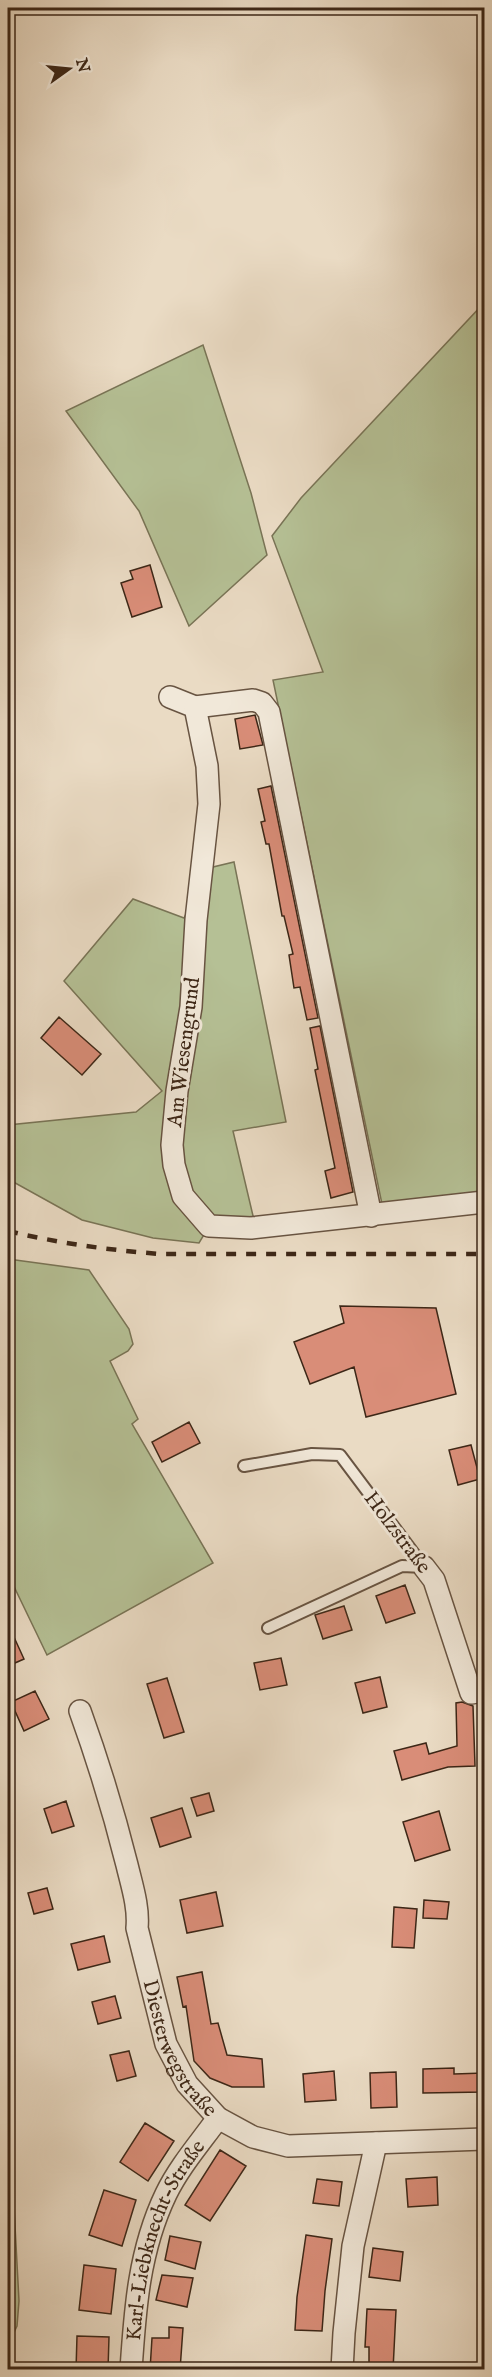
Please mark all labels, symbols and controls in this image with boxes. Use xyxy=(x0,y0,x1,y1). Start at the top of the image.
north arrow xyxy=(39,39,99,99)
text: N xyxy=(70,55,93,75)
street label: Am Wiesengrund xyxy=(162,975,207,1130)
street label: Holzstraße xyxy=(357,1486,437,1580)
street label: Diesterwegstraße xyxy=(135,1977,223,2123)
street label: Karl-Liebknecht-Straße xyxy=(121,2135,212,2342)

